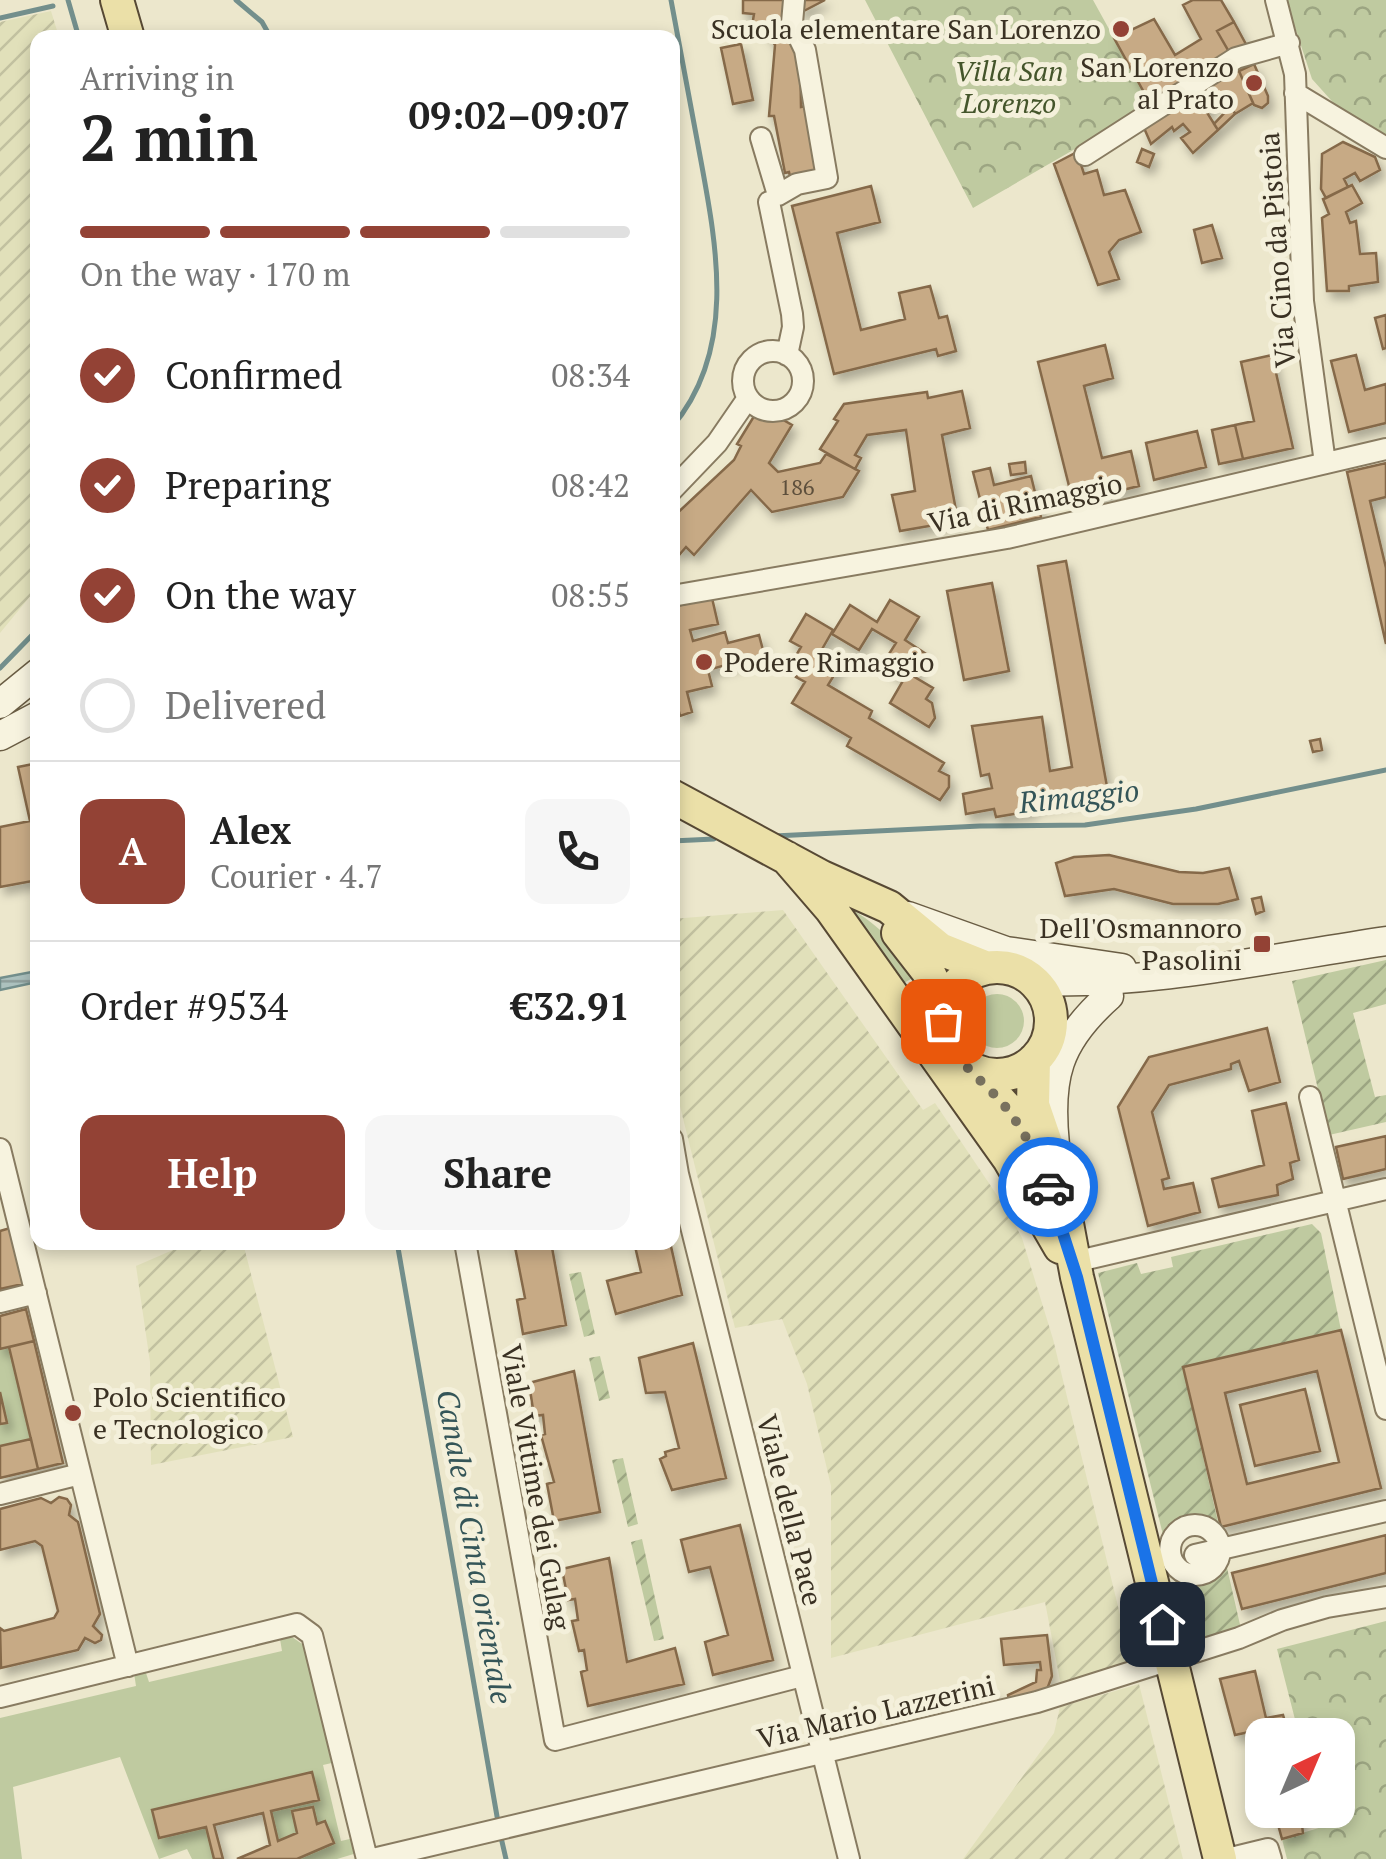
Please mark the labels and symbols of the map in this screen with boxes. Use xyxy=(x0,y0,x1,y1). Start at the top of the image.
place label: Scuola elementare San Lorenzo xyxy=(711,10,1101,47)
marker: Scuola elementare San Lorenzo xyxy=(1110,18,1132,40)
place label: San Lorenzo al Prato xyxy=(1080,48,1234,117)
park label: Villa San Lorenzo xyxy=(954,52,1064,121)
marker: San Lorenzo al Prato xyxy=(1243,72,1265,94)
street label: Via Cino da Pistoia xyxy=(1250,131,1303,369)
street label: Via di Rimaggio xyxy=(925,464,1125,541)
house number: 186 xyxy=(779,472,815,501)
place label: Podere Rimaggio xyxy=(724,643,935,680)
marker: Podere Rimaggio xyxy=(693,651,715,673)
water label: Rimaggio xyxy=(1016,770,1141,822)
place label: Dell'Osmannoro Pasolini xyxy=(1040,909,1242,978)
marker: Dell'Osmannoro Pasolini xyxy=(1251,933,1273,955)
pin xyxy=(901,979,986,1064)
courier xyxy=(998,1137,1098,1237)
street label: Viale Vittime dei Gulag xyxy=(493,1341,580,1634)
place label: Polo Scientifico e Tecnologico xyxy=(93,1378,286,1447)
water label: Canale di Cinta orientale xyxy=(428,1386,522,1708)
marker: Polo Scientifico e Tecnologico xyxy=(62,1402,84,1424)
street label: Viale della Pace xyxy=(749,1410,832,1609)
pin xyxy=(1120,1582,1205,1667)
street label: Via Mario Lazzerini xyxy=(754,1666,998,1757)
north arrow xyxy=(1245,1718,1355,1828)

